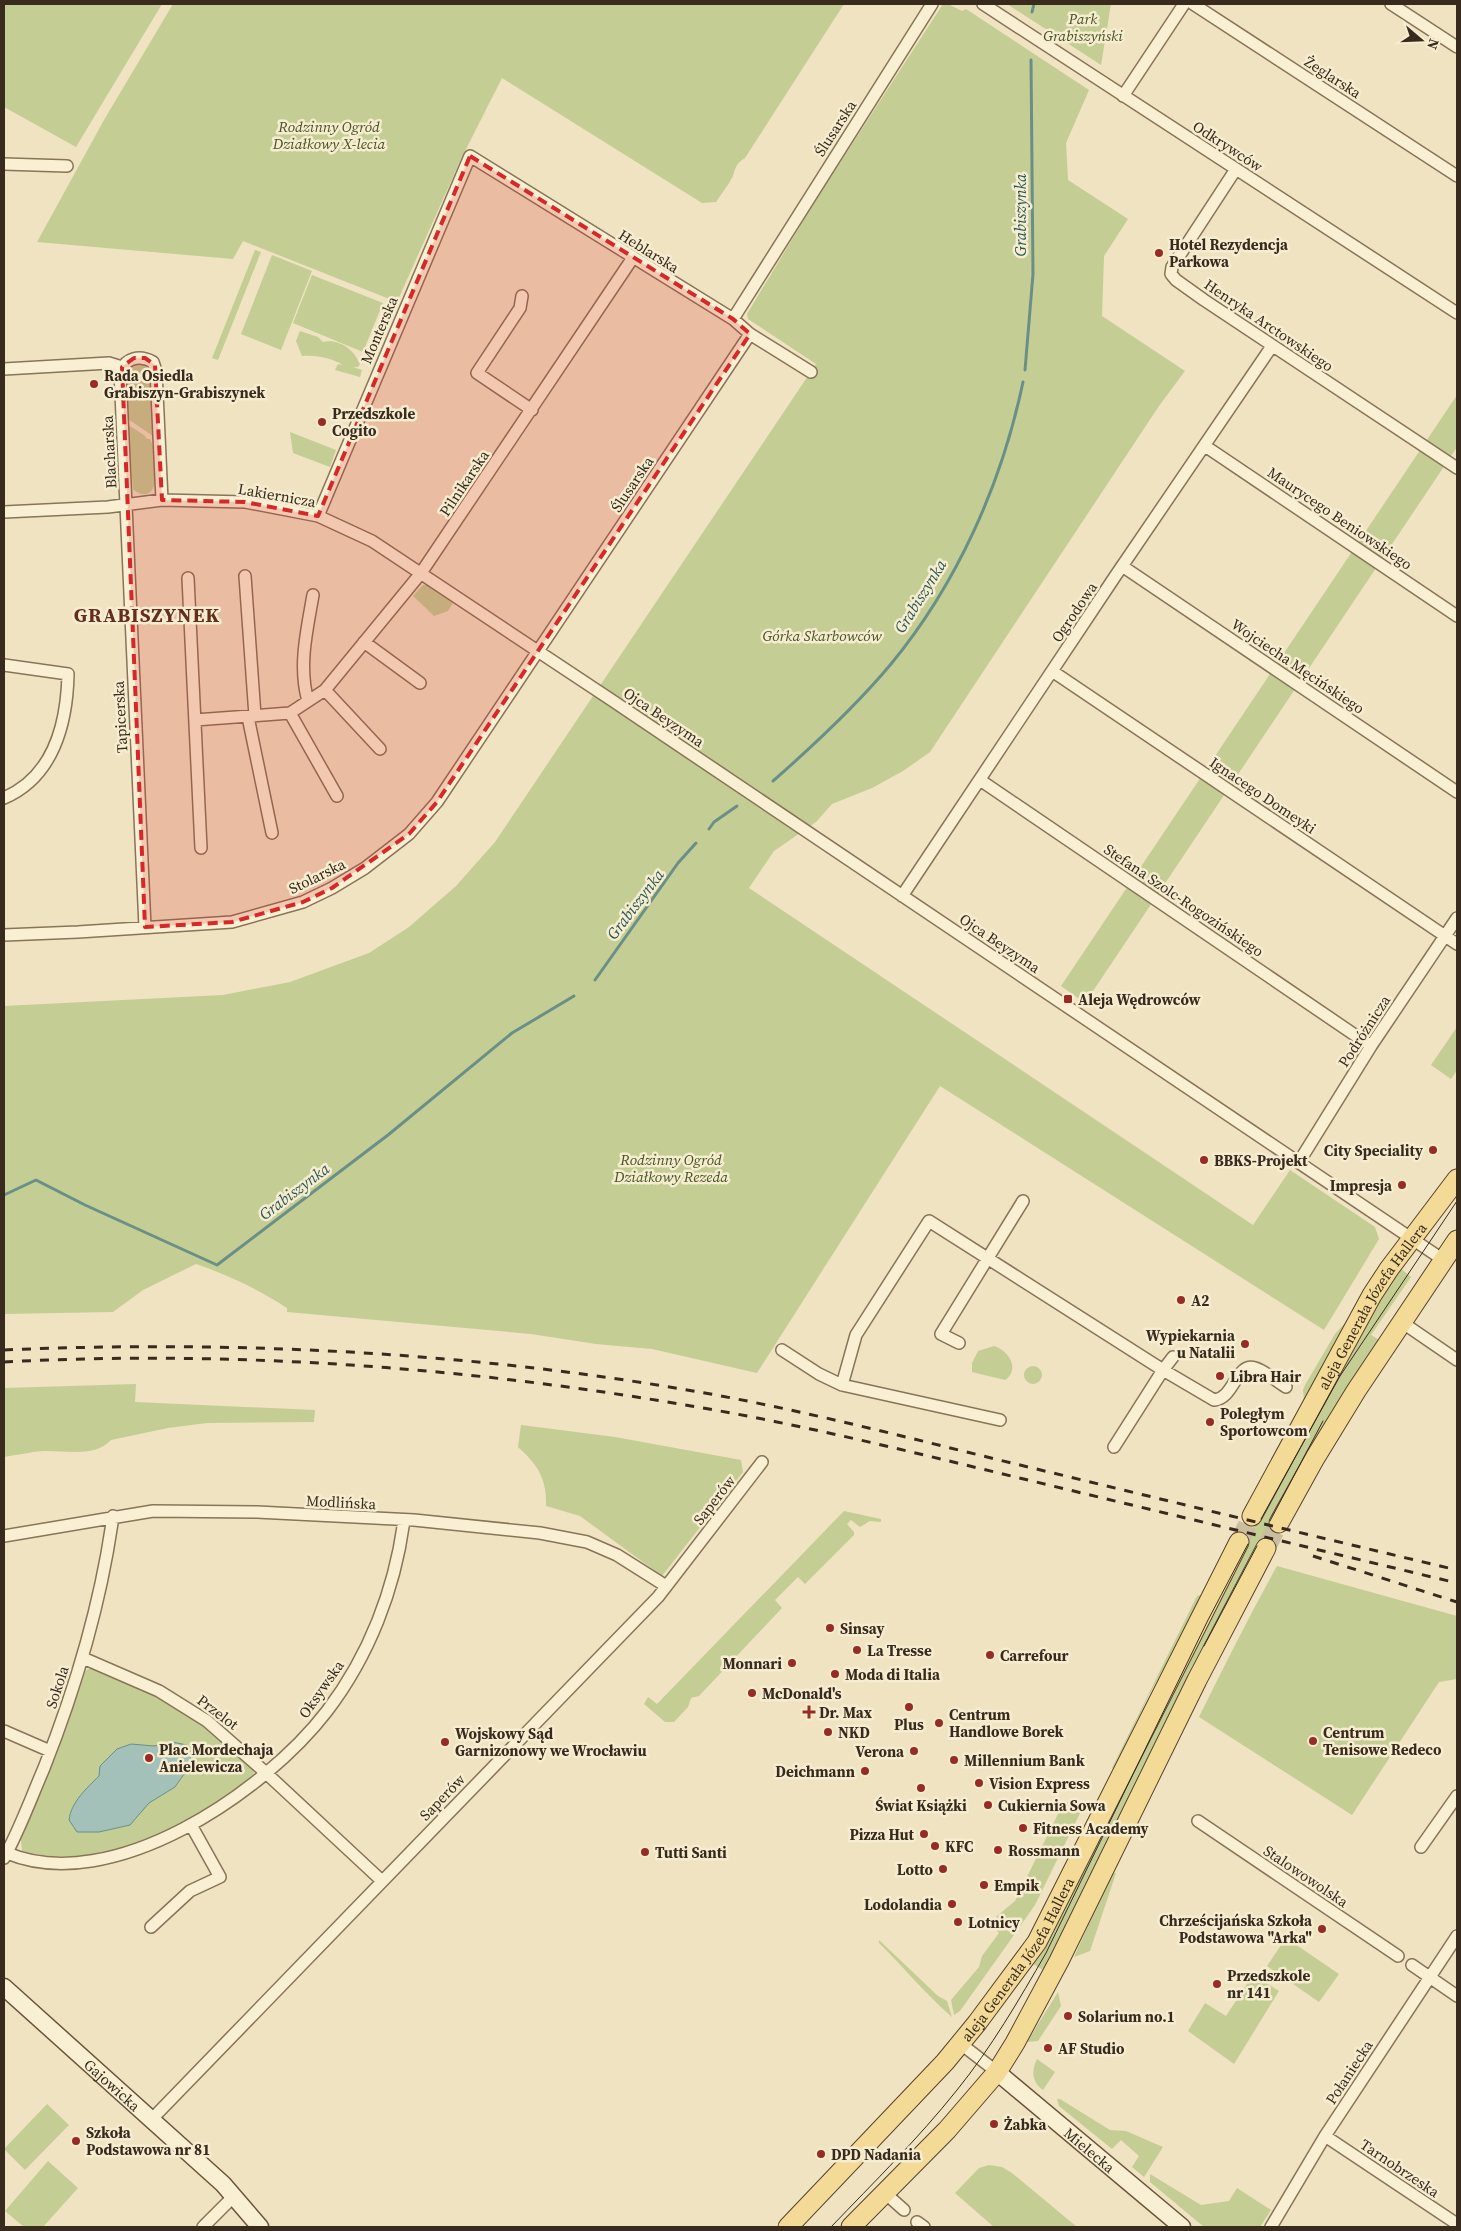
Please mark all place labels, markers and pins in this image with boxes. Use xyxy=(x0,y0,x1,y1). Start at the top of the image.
place label: Hotel Rezydencja Parkowa xyxy=(1169,234,1289,272)
marker: Hotel Rezydencja Parkowa xyxy=(1153,247,1165,259)
place label: Rada Osiedla Grabiszyn-Grabiszynek xyxy=(104,365,265,403)
marker: Rada Osiedla Grabiszyn-Grabiszynek xyxy=(88,378,100,390)
place label: Przedszkole Cogito xyxy=(332,403,416,441)
marker: Przedszkole Cogito xyxy=(316,416,328,428)
place label: Aleja Wędrowców xyxy=(1078,989,1201,1010)
marker: Aleja Wędrowców xyxy=(1062,993,1074,1005)
place label: City Speciality xyxy=(1324,1140,1423,1161)
marker: City Speciality xyxy=(1427,1144,1439,1156)
place label: BBKS-Projekt xyxy=(1214,1150,1308,1171)
marker: BBKS-Projekt xyxy=(1198,1154,1210,1166)
place label: Impresja xyxy=(1330,1175,1393,1196)
marker: Impresja xyxy=(1396,1179,1408,1191)
place label: A2 xyxy=(1191,1290,1209,1311)
marker: A2 xyxy=(1175,1294,1187,1306)
place label: Wypiekarnia u Natalii xyxy=(1146,1325,1236,1363)
marker: Wypiekarnia u Natalii xyxy=(1239,1338,1251,1350)
place label: Libra Hair xyxy=(1230,1366,1301,1387)
marker: Libra Hair xyxy=(1214,1370,1226,1382)
place label: Poległym Sportowcom xyxy=(1220,1403,1308,1441)
marker: Poległym Sportowcom xyxy=(1204,1416,1216,1428)
place label: Sinsay xyxy=(840,1618,885,1639)
marker: Sinsay xyxy=(824,1622,836,1634)
place label: La Tresse xyxy=(867,1640,932,1661)
marker: La Tresse xyxy=(851,1644,863,1656)
place label: Carrefour xyxy=(1000,1645,1069,1666)
marker: Carrefour xyxy=(984,1649,996,1661)
place label: Monnari xyxy=(722,1653,782,1674)
marker: Monnari xyxy=(786,1657,798,1669)
place label: Moda di Italia xyxy=(845,1664,941,1685)
marker: Moda di Italia xyxy=(829,1668,841,1680)
place label: McDonald's xyxy=(762,1683,842,1704)
marker: McDonald's xyxy=(746,1687,758,1699)
marker: Plus xyxy=(903,1701,915,1713)
place label: Dr. Max xyxy=(819,1702,873,1723)
place label: Centrum Handlowe Borek xyxy=(949,1704,1064,1742)
marker: Dr. Max xyxy=(803,1706,815,1718)
place label: Plus xyxy=(894,1714,924,1735)
marker: Centrum Handlowe Borek xyxy=(933,1717,945,1729)
place label: NKD xyxy=(838,1722,870,1743)
place label: Centrum Tenisowe Redeco xyxy=(1323,1722,1442,1760)
place label: Wojskowy Sąd Garnizonowy we Wrocławiu xyxy=(455,1723,647,1761)
marker: NKD xyxy=(822,1726,834,1738)
marker: Centrum Tenisowe Redeco xyxy=(1307,1735,1319,1747)
marker: Wojskowy Sąd Garnizonowy we Wrocławiu xyxy=(439,1736,451,1748)
place label: Plac Mordechaja Anielewicza xyxy=(159,1739,274,1777)
place label: Verona xyxy=(855,1741,905,1762)
marker: Verona xyxy=(908,1745,920,1757)
place label: Millennium Bank xyxy=(964,1750,1085,1771)
marker: Plac Mordechaja Anielewicza xyxy=(143,1752,155,1764)
marker: Millennium Bank xyxy=(948,1754,960,1766)
place label: Deichmann xyxy=(775,1761,855,1782)
marker: Deichmann xyxy=(859,1765,871,1777)
place label: Vision Express xyxy=(989,1773,1090,1794)
marker: Vision Express xyxy=(973,1777,985,1789)
marker: Świat Książki xyxy=(915,1782,927,1794)
place label: Świat Książki xyxy=(875,1795,967,1816)
place label: Cukiernia Sowa xyxy=(998,1795,1107,1816)
marker: Cukiernia Sowa xyxy=(982,1799,994,1811)
place label: Fitness Academy xyxy=(1033,1818,1149,1839)
marker: Fitness Academy xyxy=(1017,1822,1029,1834)
place label: Pizza Hut xyxy=(850,1824,915,1845)
marker: Pizza Hut xyxy=(918,1828,930,1840)
place label: KFC xyxy=(945,1836,973,1857)
marker: KFC xyxy=(929,1840,941,1852)
place label: Rossmann xyxy=(1008,1840,1080,1861)
place label: Tutti Santi xyxy=(655,1842,727,1863)
marker: Rossmann xyxy=(992,1844,1004,1856)
marker: Tutti Santi xyxy=(639,1846,651,1858)
place label: Lotto xyxy=(897,1859,934,1880)
marker: Lotto xyxy=(937,1863,949,1875)
place label: Empik xyxy=(994,1875,1039,1896)
marker: Empik xyxy=(978,1879,990,1891)
place label: Lodolandia xyxy=(864,1894,943,1915)
marker: Lodolandia xyxy=(946,1898,958,1910)
place label: Chrześcijańska Szkoła Podstawowa "Arka" xyxy=(1159,1910,1313,1948)
place label: Lotnicy xyxy=(968,1912,1020,1933)
marker: Lotnicy xyxy=(952,1916,964,1928)
marker: Chrześcijańska Szkoła Podstawowa "Arka" xyxy=(1316,1923,1328,1935)
place label: Przedszkole nr 141 xyxy=(1227,1965,1311,2003)
marker: Przedszkole nr 141 xyxy=(1211,1978,1223,1990)
place label: Solarium no.1 xyxy=(1078,2006,1175,2027)
marker: Solarium no.1 xyxy=(1062,2010,1074,2022)
place label: AF Studio xyxy=(1058,2038,1125,2059)
marker: AF Studio xyxy=(1042,2042,1054,2054)
place label: Żabka xyxy=(1004,2114,1047,2135)
marker: Żabka xyxy=(988,2118,1000,2130)
place label: Szkoła Podstawowa nr 81 xyxy=(86,2122,210,2160)
marker: Szkoła Podstawowa nr 81 xyxy=(70,2135,82,2147)
place label: DPD Nadania xyxy=(831,2144,922,2165)
marker: DPD Nadania xyxy=(815,2148,827,2160)

